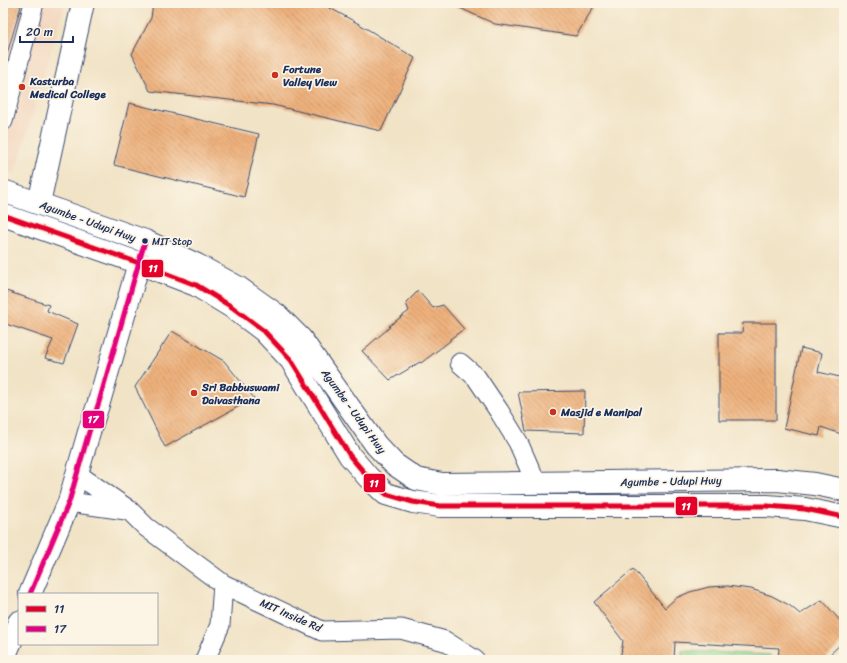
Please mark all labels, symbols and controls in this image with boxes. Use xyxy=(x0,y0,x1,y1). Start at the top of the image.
scale bar xyxy=(20,18,73,44)
text: 20 m xyxy=(26,21,53,43)
place label: Fortune Valley View xyxy=(282,60,337,92)
marker: Fortune Valley View xyxy=(270,70,280,80)
place label: Kasturba Medical College xyxy=(29,72,106,104)
marker: Kasturba Medical College xyxy=(17,82,27,92)
street label: Agumbe - Udupi Hwy xyxy=(36,195,139,248)
place label: MIT Stop xyxy=(152,233,193,251)
marker: MIT Stop xyxy=(140,236,150,246)
line badge: 11 xyxy=(141,259,164,278)
text: 11 xyxy=(148,259,158,278)
street label: Agumbe - Udupi Hwy xyxy=(316,364,391,458)
place label: Sri Babbuswami Daivasthana xyxy=(201,378,280,410)
marker: Sri Babbuswami Daivasthana xyxy=(189,388,199,398)
place label: Masjid e Manipal xyxy=(560,403,643,422)
marker: Masjid e Manipal xyxy=(548,407,558,417)
line badge: 17 xyxy=(82,410,105,429)
text: 17 xyxy=(88,410,100,429)
street label: Agumbe - Udupi Hwy xyxy=(619,471,722,492)
line badge: 11 xyxy=(363,473,386,493)
text: 11 xyxy=(369,474,379,493)
line badge: 11 xyxy=(675,496,698,516)
text: 11 xyxy=(681,497,691,516)
legend xyxy=(18,593,158,645)
street label: MIT Inside Rd xyxy=(257,593,326,638)
text: 11 xyxy=(54,598,64,620)
text: 17 xyxy=(54,618,67,640)

